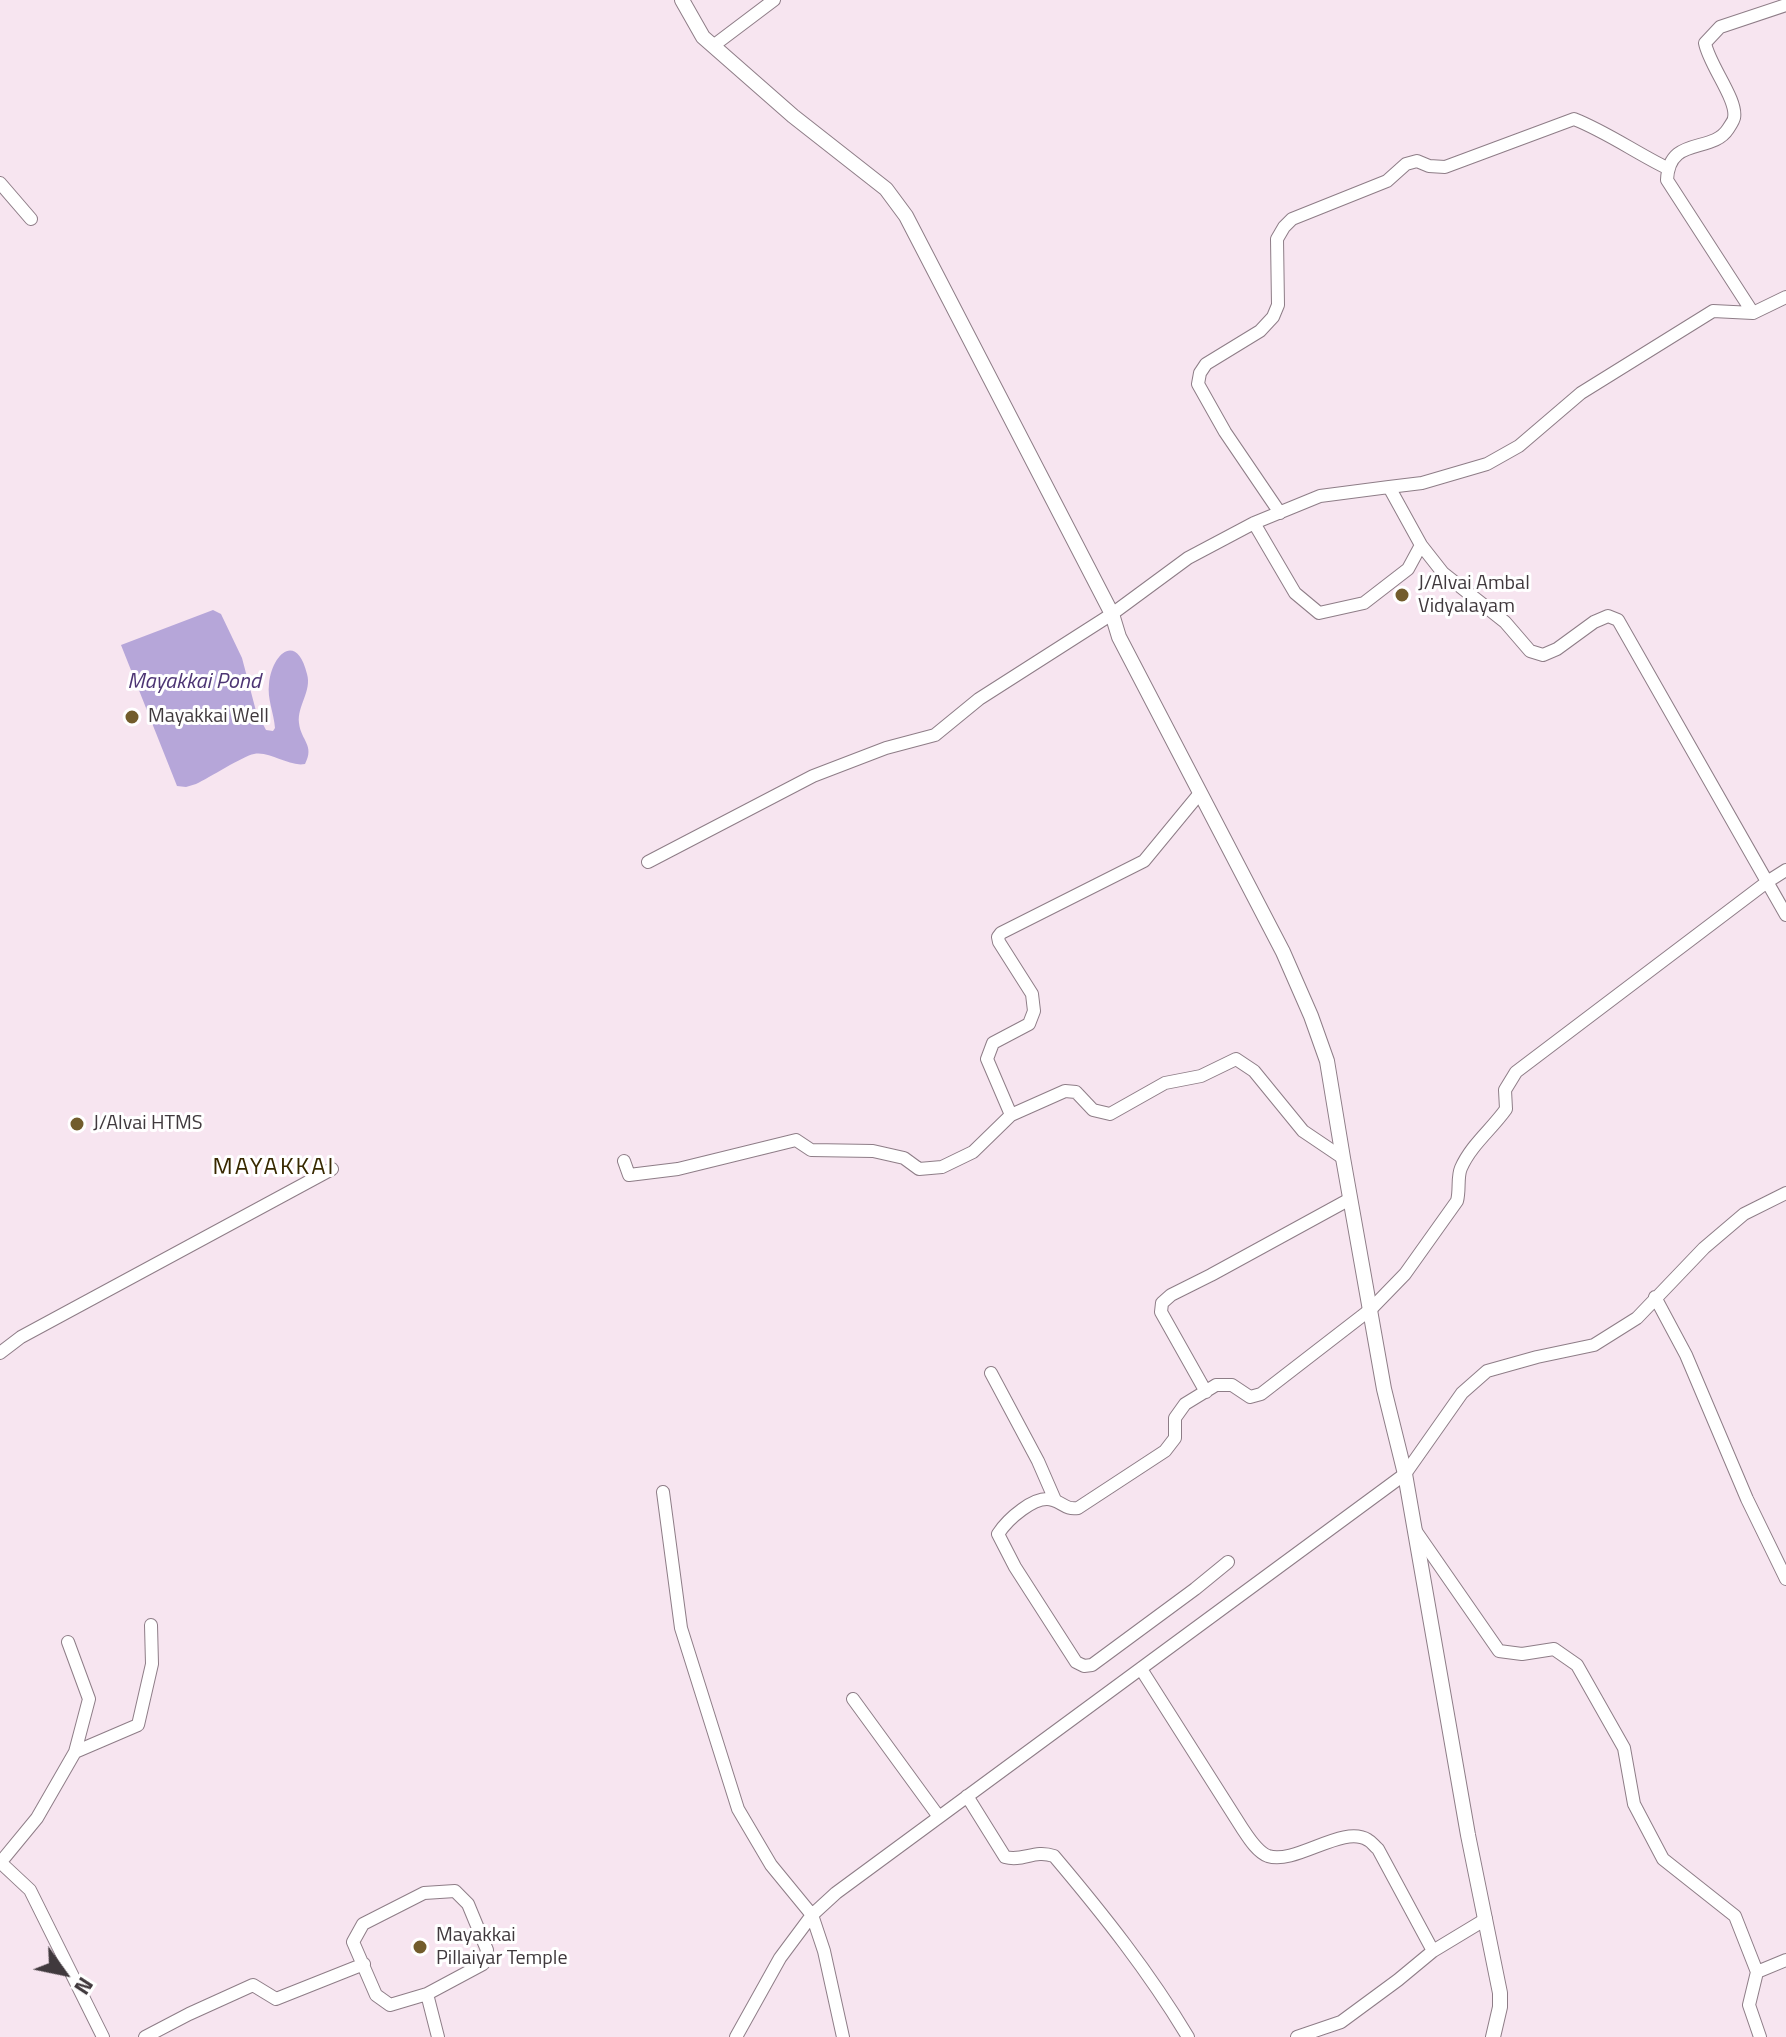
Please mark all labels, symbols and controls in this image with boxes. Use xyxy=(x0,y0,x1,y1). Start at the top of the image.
place label: J/Alvai Ambal Vidyalayam xyxy=(1418,572,1530,619)
marker: J/Alvai Ambal Vidyalayam xyxy=(1393,586,1411,604)
water label: Mayakkai Pond xyxy=(127,670,261,696)
place label: Mayakkai Well xyxy=(148,705,269,729)
marker: Mayakkai Well xyxy=(123,708,141,726)
place label: J/Alvai HTMS xyxy=(93,1112,203,1136)
marker: J/Alvai HTMS xyxy=(68,1115,86,1133)
district label: MAYAKKAI xyxy=(213,1154,335,1182)
place label: Mayakkai Pillaiyar Temple xyxy=(436,1924,567,1971)
north arrow xyxy=(24,1933,104,2013)
marker: Mayakkai Pillaiyar Temple xyxy=(411,1938,429,1956)
text: N xyxy=(66,1970,103,2002)

